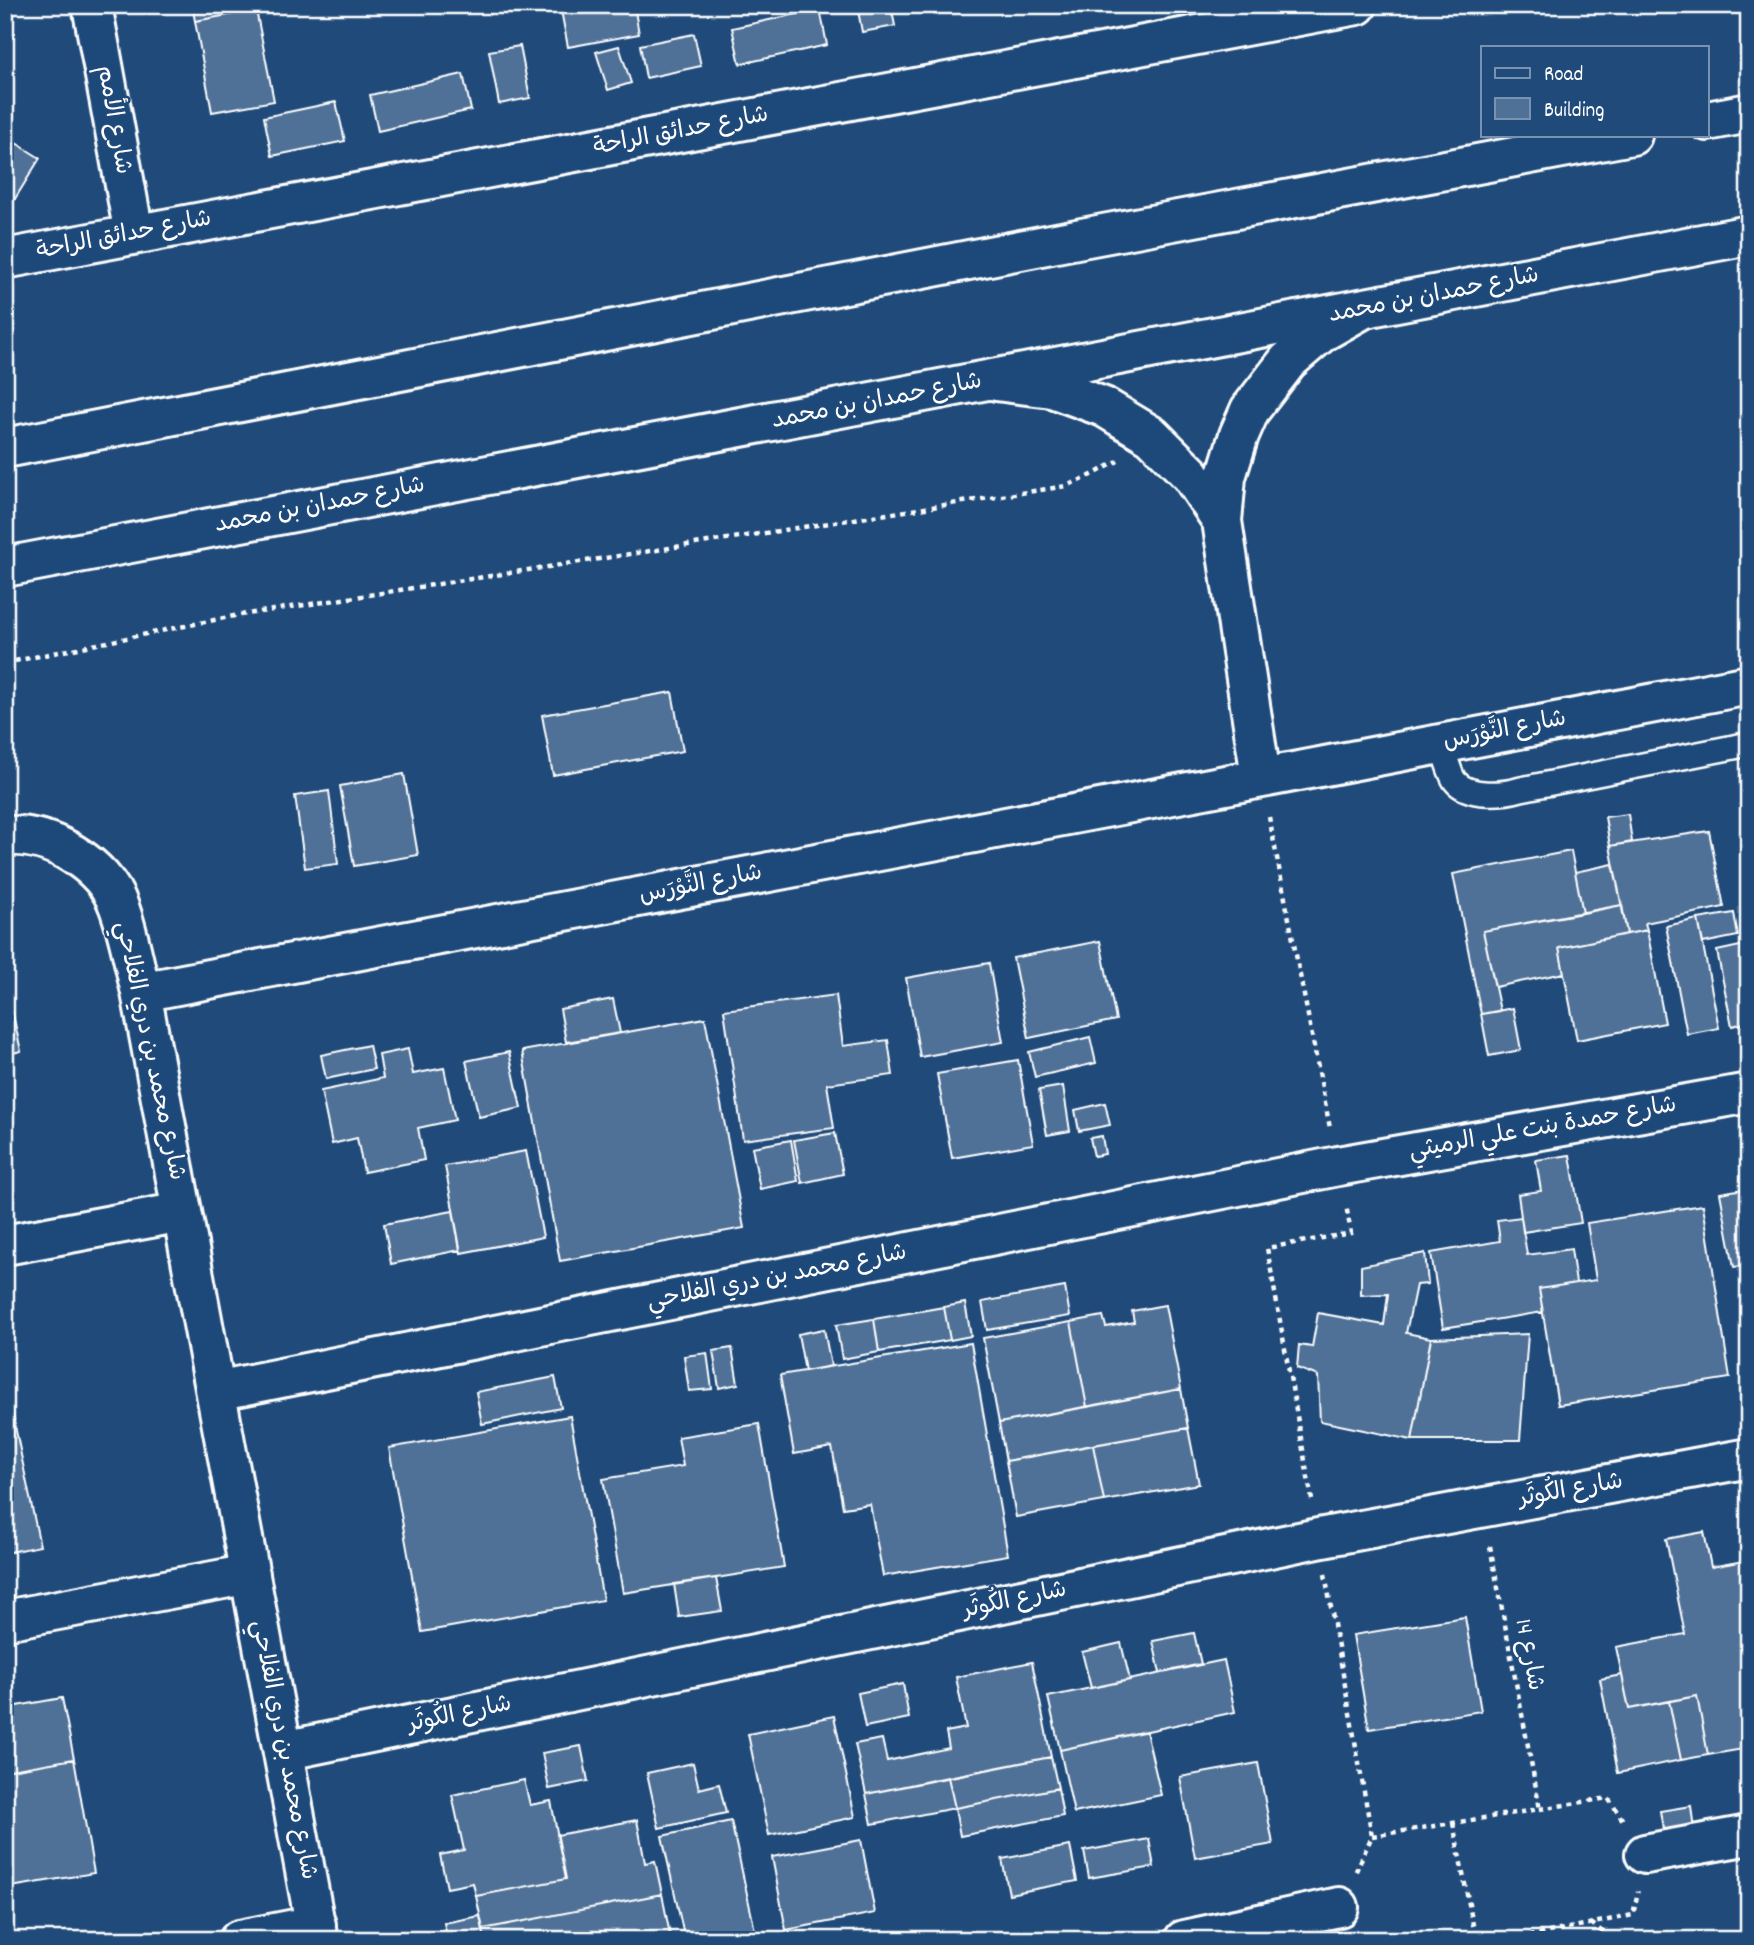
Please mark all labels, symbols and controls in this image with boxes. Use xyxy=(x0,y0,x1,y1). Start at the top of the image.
legend xyxy=(1481,46,1708,136)
text: Road xyxy=(1544,61,1583,91)
street label: شارع الأمم xyxy=(87,62,142,177)
text: Building xyxy=(1544,97,1604,127)
street label: شارع حدائق الراحة xyxy=(590,98,772,166)
street label: شارع حدائق الراحة xyxy=(33,202,215,270)
street label: شارع حمدان بن محمد xyxy=(1326,259,1542,333)
street label: شارع حمدان بن محمد xyxy=(769,365,985,439)
street label: شارع حمدان بن محمد xyxy=(212,469,428,543)
street label: شارع النَّوْرَس xyxy=(1440,701,1569,760)
street label: شارع النَّوْرَس xyxy=(636,855,765,914)
street label: شارع محمد بن دري الفلاحي xyxy=(104,918,193,1184)
street label: شارع حمدة بنت علي الرميثي xyxy=(1407,1089,1680,1170)
street label: شارع محمد بن دري الفلاحي xyxy=(644,1236,910,1321)
street label: شارع الكُوثَر xyxy=(1514,1463,1626,1517)
street label: شارع الكُوثَر xyxy=(958,1572,1070,1629)
street label: شارع 14 xyxy=(1504,1616,1552,1694)
street label: شارع محمد بن دري الفلاحي xyxy=(240,1617,325,1883)
street label: شارع الكُوثَر xyxy=(403,1686,515,1743)

